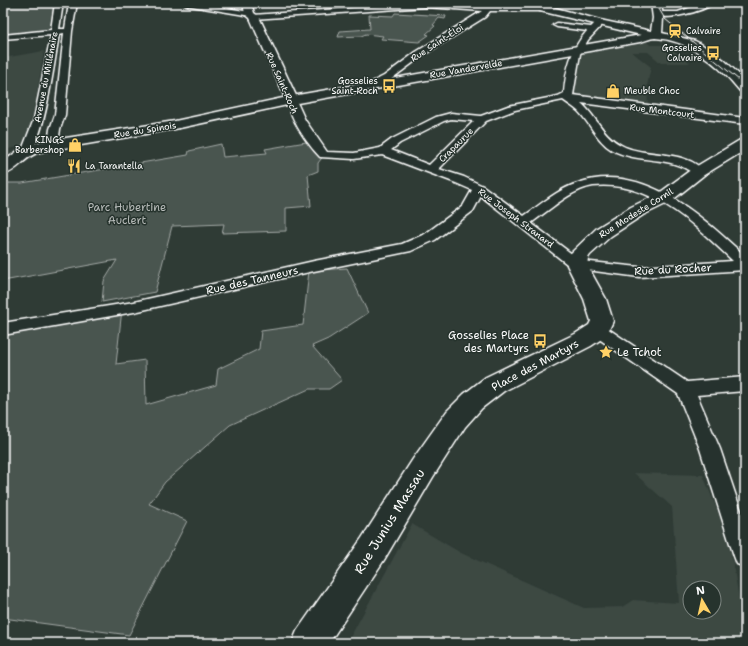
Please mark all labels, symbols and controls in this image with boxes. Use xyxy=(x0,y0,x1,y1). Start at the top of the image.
street label: Rue Saint-Éloi xyxy=(408,21,466,65)
station icon: Calvaire xyxy=(667,23,683,39)
place label: Calvaire xyxy=(686,25,721,37)
street label: Avenue du Millénaire xyxy=(31,31,61,123)
place label: Gosselies Calvaire xyxy=(662,42,702,64)
bus stop icon: Gosselies Calvaire xyxy=(705,45,721,61)
street label: Rue Saint-Roch xyxy=(263,50,301,116)
street label: Rue Vandervelde xyxy=(429,57,503,81)
place label: Gosselies Saint-Roch xyxy=(331,75,378,97)
bus stop icon: Gosselies Saint-Roch xyxy=(381,78,397,94)
shop icon: Meuble Choc xyxy=(605,83,621,99)
place label: Meuble Choc xyxy=(624,85,680,97)
street label: Rue Montcourt xyxy=(629,101,695,121)
street label: Rue du Spinois xyxy=(113,119,177,141)
street label: Crapaurue xyxy=(436,125,476,165)
place label: KINGS Barbershop xyxy=(15,134,64,156)
shop icon: KINGS Barbershop xyxy=(67,137,83,153)
restaurant icon: La Tarantella xyxy=(66,158,82,174)
place label: La Tarantella xyxy=(85,160,143,172)
street label: Rue Modeste Cornil xyxy=(597,185,676,241)
street label: Rue Joseph Stranard xyxy=(476,186,556,251)
park label: Parc Hubertine Auclert xyxy=(88,200,166,228)
street label: Rue du Rocher xyxy=(634,260,712,279)
street label: Rue des Tanneurs xyxy=(205,263,300,298)
place label: Gosselies Place des Martyrs xyxy=(448,328,529,356)
bus stop icon: Gosselies Place des Martyrs xyxy=(532,333,548,349)
street label: Place des Martyrs xyxy=(489,336,582,395)
place icon: Le Tchot xyxy=(598,344,614,360)
place label: Le Tchot xyxy=(617,345,662,360)
street label: Rue Junius Massau xyxy=(350,465,429,577)
north arrow xyxy=(682,580,722,620)
text: N xyxy=(695,582,706,599)

